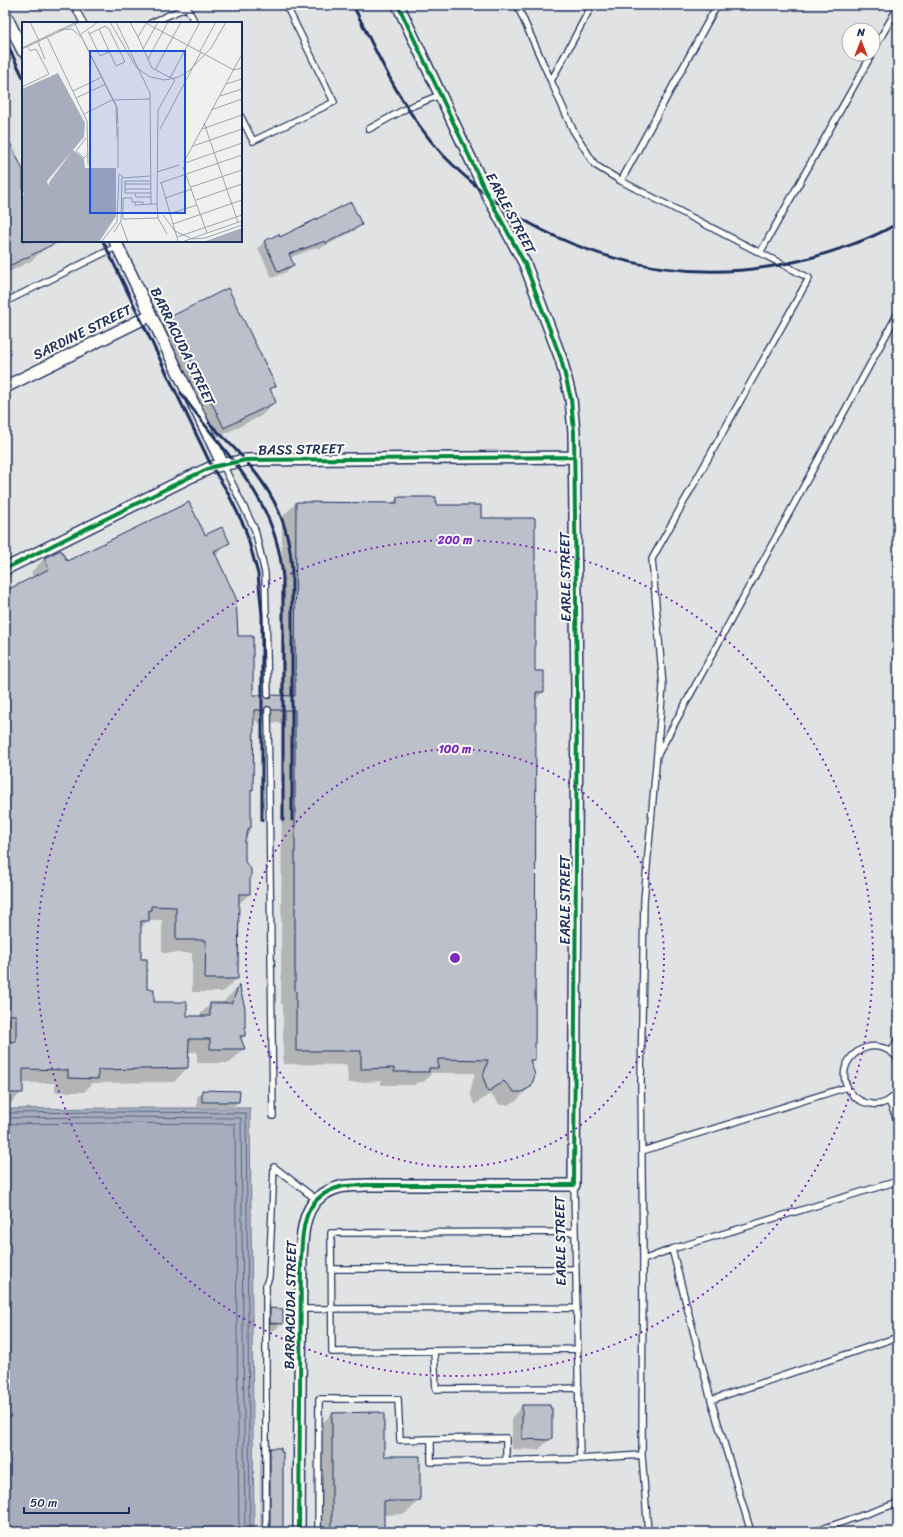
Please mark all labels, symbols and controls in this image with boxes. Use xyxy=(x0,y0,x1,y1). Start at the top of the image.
inset map xyxy=(22,22,242,242)
north arrow xyxy=(841,22,881,62)
text: N xyxy=(856,23,865,42)
street label: EARLE STREET xyxy=(479,168,543,260)
street label: BARRACUDA STREET xyxy=(143,283,223,411)
street label: SARDINE STREET xyxy=(28,297,137,367)
street label: BASS STREET xyxy=(258,436,345,463)
text: 200 m xyxy=(437,529,473,551)
street label: EARLE STREET xyxy=(552,531,579,622)
text: 100 m xyxy=(439,738,472,760)
street label: EARLE STREET xyxy=(553,854,578,945)
centre of rings xyxy=(448,951,462,965)
street label: EARLE STREET xyxy=(547,1195,574,1286)
street label: BARRACUDA STREET xyxy=(277,1239,304,1370)
scale bar xyxy=(24,1489,129,1515)
text: 50 m xyxy=(30,1492,57,1514)

